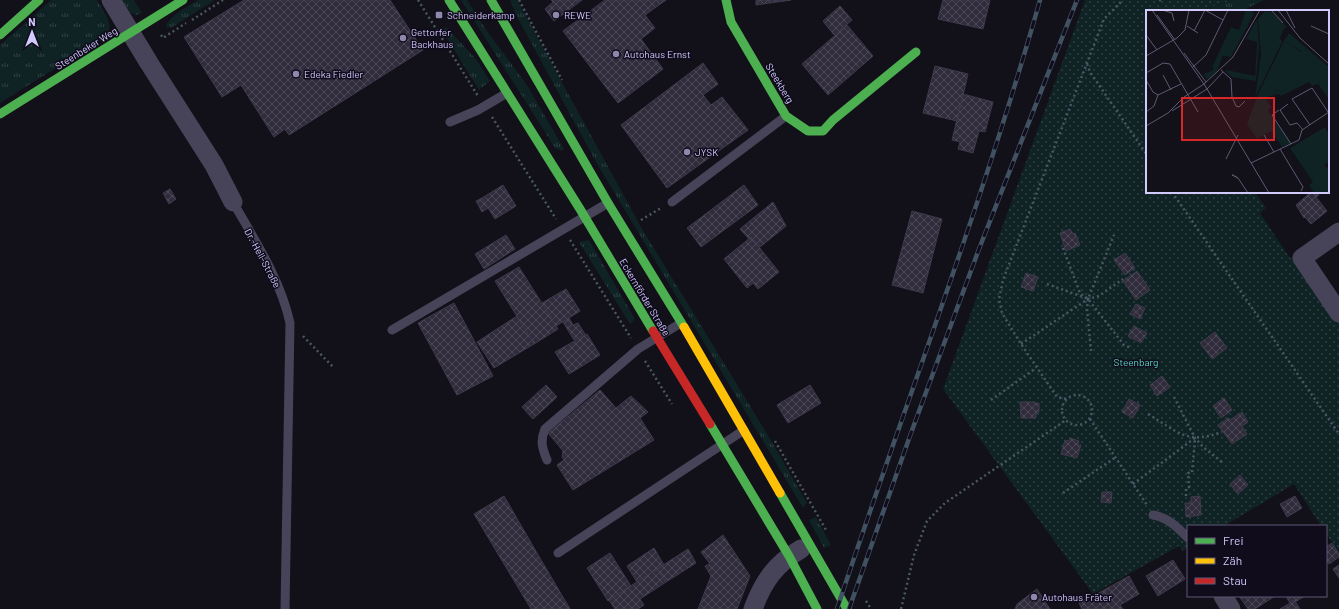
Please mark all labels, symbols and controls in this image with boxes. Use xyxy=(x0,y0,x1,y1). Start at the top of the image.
place label: Schneiderkamp xyxy=(447,9,515,21)
place label: REWE xyxy=(564,9,591,21)
marker: Schneiderkamp xyxy=(434,10,444,20)
marker: REWE xyxy=(551,10,561,20)
inset map xyxy=(1146,10,1329,193)
north arrow xyxy=(12,12,52,52)
text: N xyxy=(28,15,36,28)
street label: Steenbeker Weg xyxy=(53,24,119,72)
place label: Gettorfer Backhaus xyxy=(411,26,453,50)
marker: Gettorfer Backhaus xyxy=(398,33,408,43)
place label: Autohaus Ernst xyxy=(624,48,691,60)
marker: Autohaus Ernst xyxy=(611,49,621,59)
street label: Steekberg xyxy=(763,61,797,105)
place label: Edeka Fiedler xyxy=(304,68,364,80)
marker: Edeka Fiedler xyxy=(291,69,301,79)
place label: JYSK xyxy=(695,146,718,158)
marker: JYSK xyxy=(682,147,692,157)
street label: Dr.-Hell-Straße xyxy=(242,226,284,290)
street label: Eckernförder Straße xyxy=(617,256,673,338)
park label: Steenbarg xyxy=(1114,356,1158,368)
legend xyxy=(1187,525,1327,597)
text: Frei xyxy=(1223,533,1243,547)
text: Zäh xyxy=(1223,553,1242,567)
text: Stau xyxy=(1223,573,1247,587)
place label: Autohaus Fräter xyxy=(1042,591,1112,603)
marker: Autohaus Fräter xyxy=(1029,592,1039,602)

